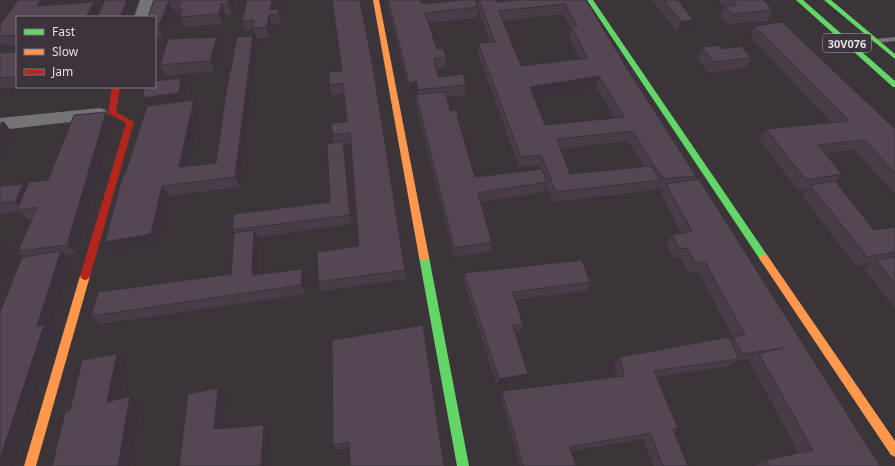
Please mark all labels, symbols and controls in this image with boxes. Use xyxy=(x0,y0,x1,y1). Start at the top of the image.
legend xyxy=(16,16,156,88)
text: Fast xyxy=(52,23,76,40)
road number: 30V076 xyxy=(823,34,871,52)
text: Slow xyxy=(52,43,79,60)
text: Jam xyxy=(51,63,73,80)

